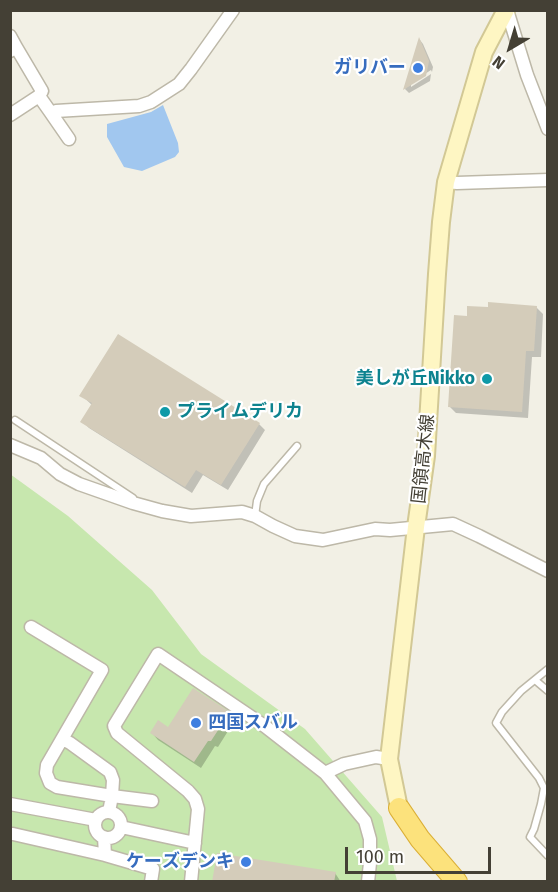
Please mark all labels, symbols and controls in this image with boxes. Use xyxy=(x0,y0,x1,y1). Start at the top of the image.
north arrow xyxy=(480,18,540,78)
text: N xyxy=(489,52,509,73)
place label: ガリバー xyxy=(334,57,406,79)
marker: ガリバー xyxy=(411,61,425,75)
place label: 美しが丘Nikko xyxy=(356,368,475,390)
marker: 美しが丘Nikko xyxy=(480,372,494,386)
place label: プライムデリカ xyxy=(177,401,303,423)
marker: プライムデリカ xyxy=(158,405,172,419)
street label: 国領高木線 xyxy=(409,413,439,505)
place label: 四国スバル xyxy=(208,712,298,734)
marker: 四国スバル xyxy=(189,716,203,730)
scale bar xyxy=(348,835,494,873)
text: 100 m xyxy=(356,846,404,868)
place label: ケーズデンキ xyxy=(126,851,234,873)
marker: ケーズデンキ xyxy=(239,855,253,869)

